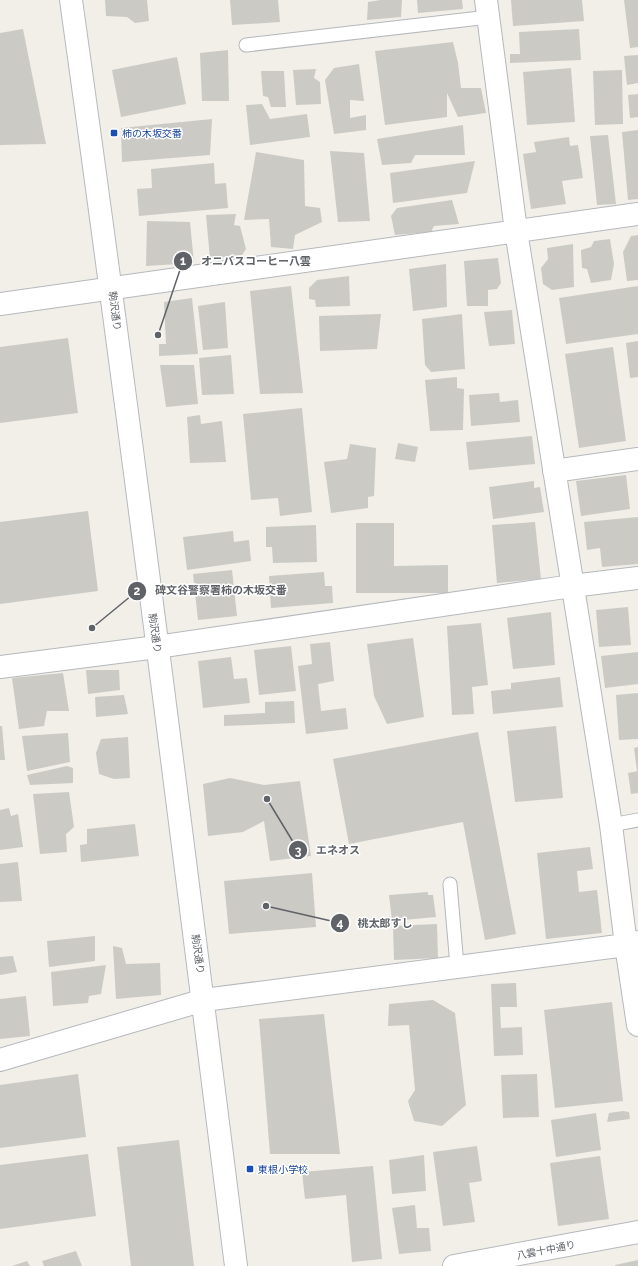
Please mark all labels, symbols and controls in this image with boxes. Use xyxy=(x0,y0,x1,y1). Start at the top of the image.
marker: 柿の木坂交番 xyxy=(109,128,119,138)
place label: 柿の木坂交番 xyxy=(122,128,182,139)
callout: オニバスコーヒー八雲 xyxy=(173,250,319,273)
text: 1 xyxy=(180,254,186,268)
text: オニバスコーヒー八雲 xyxy=(201,255,311,268)
street label: 駒沢通り xyxy=(107,290,123,332)
callout: 碑文谷警察署柿の木坂交番 xyxy=(127,579,295,602)
text: 2 xyxy=(134,584,141,598)
text: 碑文谷警察署柿の木坂交番 xyxy=(155,584,287,597)
street label: 駒沢通り xyxy=(147,612,163,654)
callout: エネオス xyxy=(288,839,368,862)
text: 3 xyxy=(295,844,302,858)
text: エネオス xyxy=(316,844,360,857)
callout: 桃太郎すし xyxy=(330,912,421,935)
text: 4 xyxy=(337,916,344,930)
text: 桃太郎すし xyxy=(358,917,413,930)
street label: 駒沢通り xyxy=(190,933,206,975)
marker: 東根小学校 xyxy=(245,1164,255,1174)
place label: 東根小学校 xyxy=(258,1164,308,1175)
street label: 八雲十中通り xyxy=(516,1239,576,1261)

